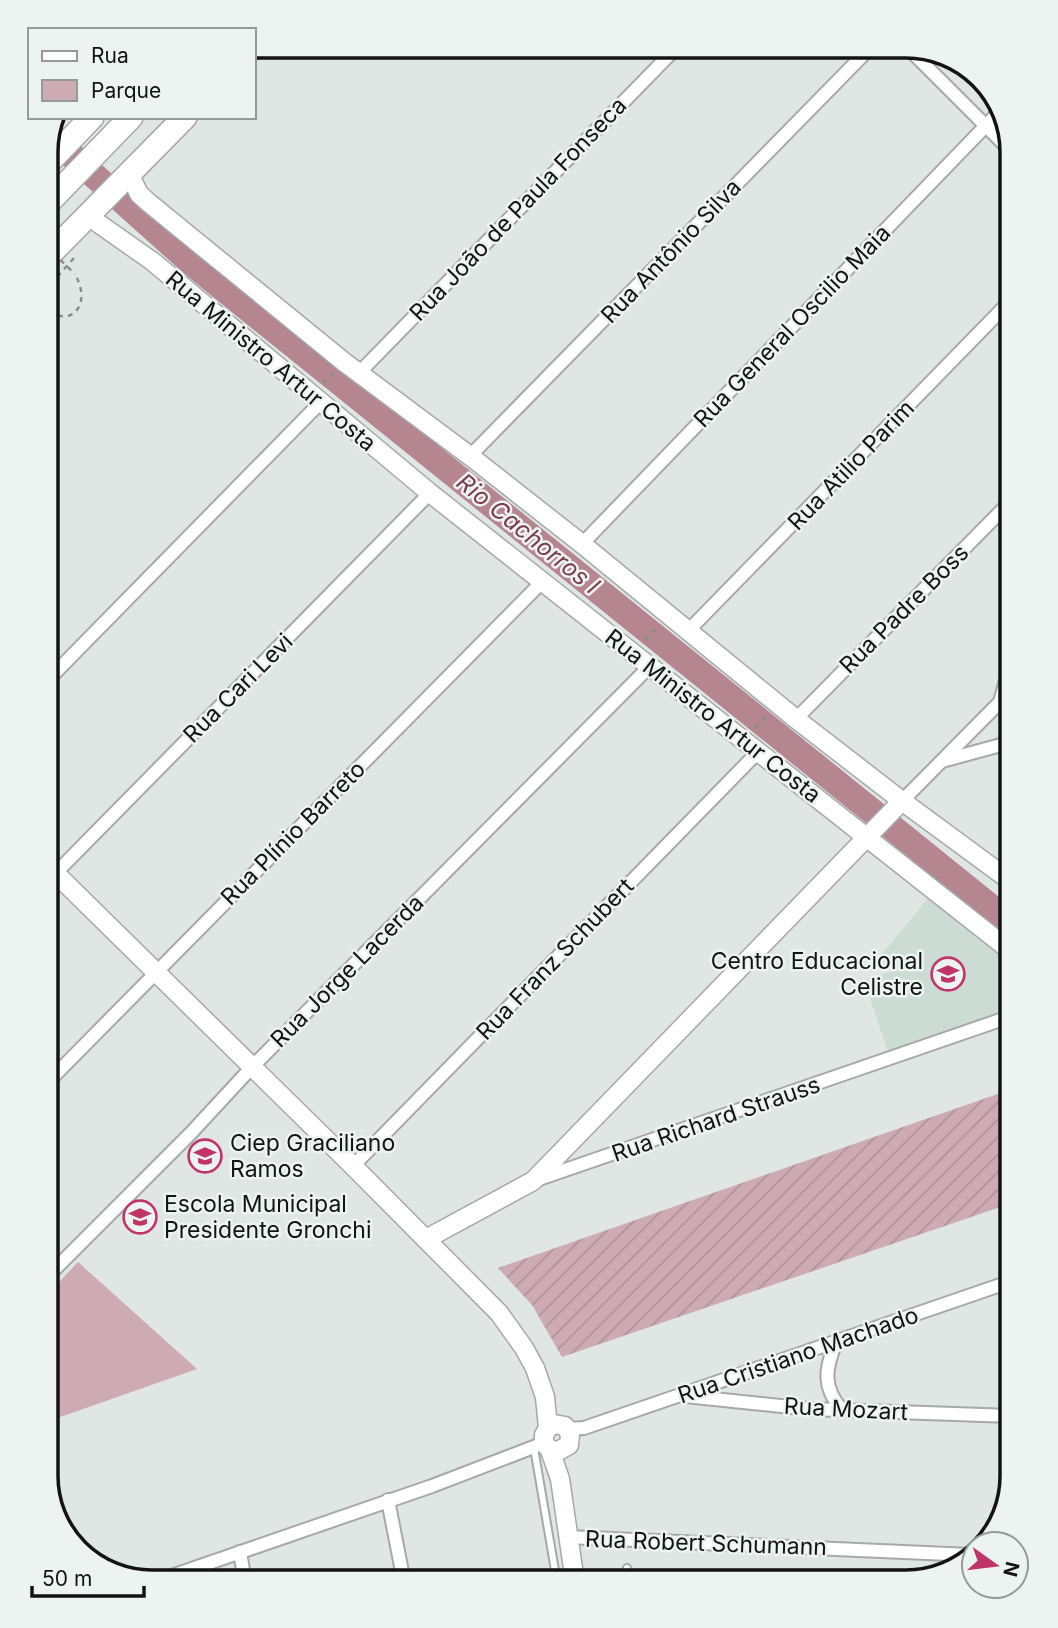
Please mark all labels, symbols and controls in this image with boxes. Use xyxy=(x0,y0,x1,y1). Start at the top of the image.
legend xyxy=(28,28,256,119)
text: Rua xyxy=(91,43,129,68)
text: Parque xyxy=(91,78,161,103)
street label: Rua João de Paula Fonseca xyxy=(404,91,632,327)
street label: Rua Antônio Silva xyxy=(595,173,747,329)
street label: Rua General Oscilio Maia xyxy=(688,219,896,433)
street label: Rua Ministro Artur Costa xyxy=(160,265,382,457)
street label: Rua Atilio Parim xyxy=(782,394,920,536)
water label: Rio Cachorros I xyxy=(451,467,606,600)
street label: Rua Padre Boss xyxy=(834,539,974,679)
street label: Rua Ministro Artur Costa xyxy=(600,623,826,809)
street label: Rua Cari Levi xyxy=(178,628,298,748)
street label: Rua Plínio Barreto xyxy=(215,755,371,911)
street label: Rua Franz Schubert xyxy=(471,872,640,1046)
street label: Rua Jorge Lacerda xyxy=(265,889,429,1053)
place label: Centro Educacional Celistre xyxy=(711,947,923,1001)
school or university icon: Centro Educacional Celistre xyxy=(929,955,967,993)
street label: Rua Richard Strauss xyxy=(608,1070,824,1168)
place label: Ciep Graciliano Ramos xyxy=(230,1129,395,1183)
school or university icon: Ciep Graciliano Ramos xyxy=(186,1137,224,1175)
place label: Escola Municipal Presidente Gronchi xyxy=(164,1190,371,1244)
school or university icon: Escola Municipal Presidente Gronchi xyxy=(121,1198,159,1236)
street label: Rua Cristiano Machado xyxy=(674,1301,922,1409)
street label: Rua Mozart xyxy=(783,1392,909,1426)
street label: Rua Robert Schumann xyxy=(585,1525,827,1561)
north arrow xyxy=(960,1530,1030,1600)
scale bar xyxy=(32,1554,144,1598)
text: N xyxy=(998,1559,1024,1579)
text: 50 m xyxy=(42,1566,92,1591)

